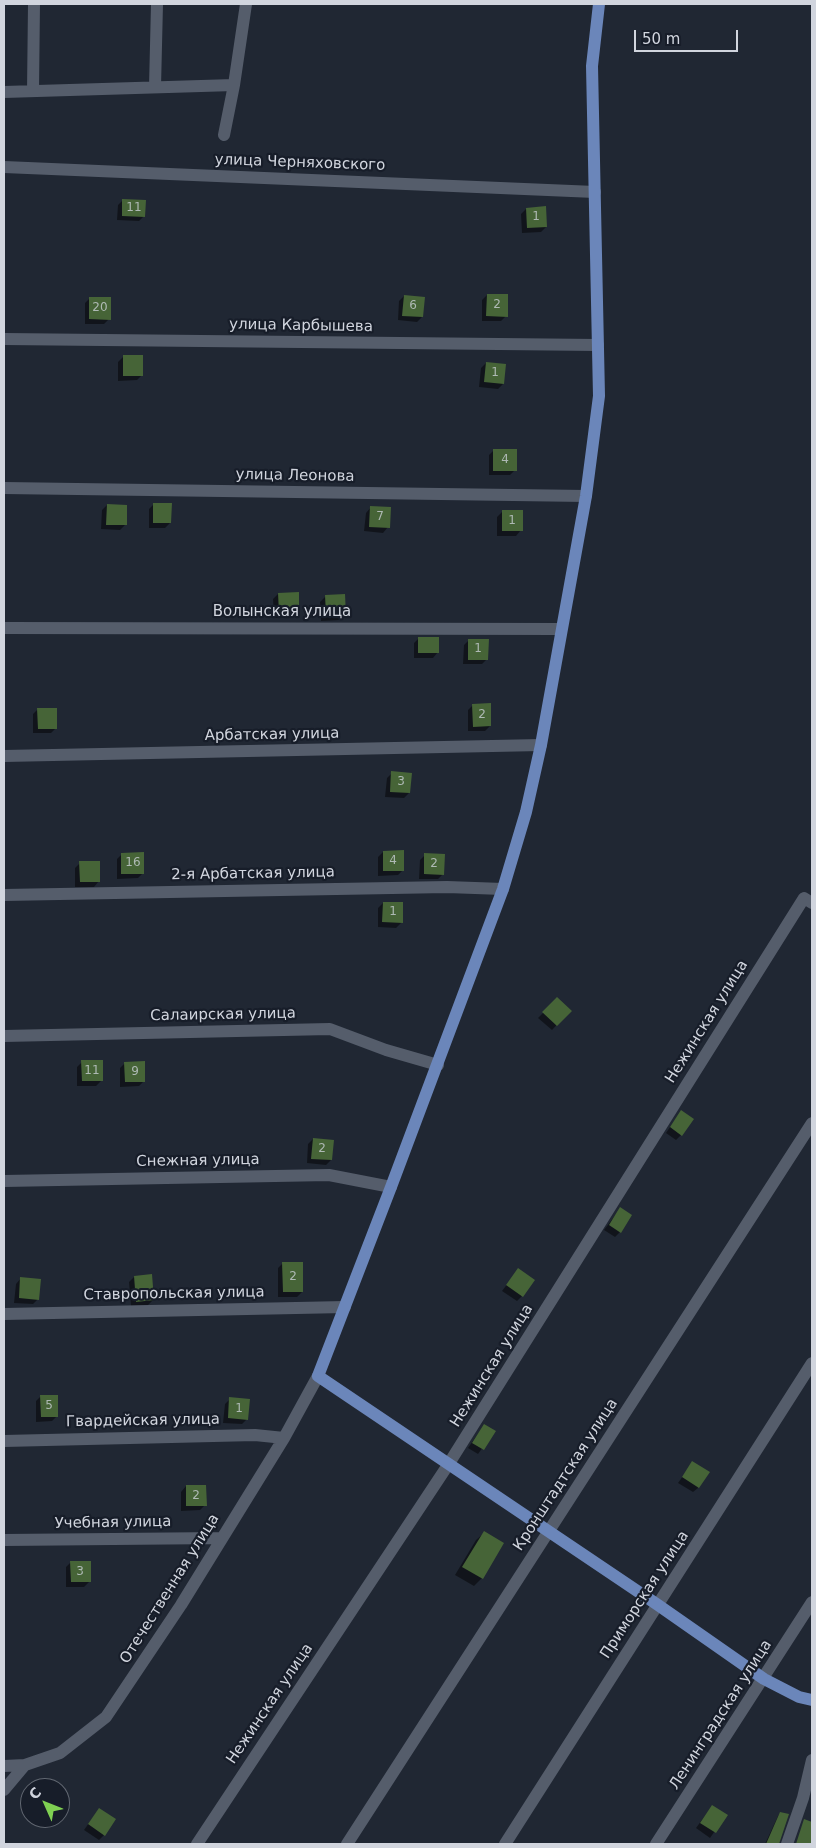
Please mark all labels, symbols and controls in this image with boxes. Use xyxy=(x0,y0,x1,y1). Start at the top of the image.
scale bar xyxy=(636,20,740,52)
text: 50 m xyxy=(642,30,680,48)
street label: улица Черняховского xyxy=(214,151,386,175)
house number: 11 xyxy=(126,201,142,215)
house number: 1 xyxy=(532,210,540,224)
house number: 2 xyxy=(493,298,501,312)
house number: 6 xyxy=(409,299,417,313)
house number: 20 xyxy=(92,301,108,315)
street label: улица Карбышева xyxy=(229,316,373,336)
house number: 1 xyxy=(491,366,499,380)
house number: 4 xyxy=(501,453,509,467)
street label: улица Леонова xyxy=(235,466,355,486)
house number: 7 xyxy=(376,510,384,524)
house number: 1 xyxy=(508,514,516,528)
street label: Волынская улица xyxy=(213,603,351,621)
house number: 1 xyxy=(474,642,482,656)
house number: 2 xyxy=(478,708,486,722)
street label: Арбатская улица xyxy=(204,725,340,745)
house number: 3 xyxy=(397,775,405,789)
house number: 4 xyxy=(389,854,397,868)
house number: 16 xyxy=(125,856,141,870)
house number: 2 xyxy=(430,857,438,871)
street label: 2-я Арбатская улица xyxy=(171,864,335,884)
house number: 1 xyxy=(389,905,397,919)
street label: Нежинская улица xyxy=(662,957,752,1087)
street label: Салаирская улица xyxy=(150,1005,296,1025)
house number: 11 xyxy=(84,1064,100,1078)
house number: 9 xyxy=(131,1065,139,1079)
house number: 2 xyxy=(318,1142,326,1156)
street label: Снежная улица xyxy=(136,1151,260,1171)
house number: 2 xyxy=(289,1270,297,1284)
street label: Ставропольская улица xyxy=(83,1283,265,1305)
street label: Нежинская улица xyxy=(447,1301,537,1431)
street label: Кронштадтская улица xyxy=(510,1396,622,1554)
house number: 5 xyxy=(45,1399,53,1413)
house number: 1 xyxy=(235,1402,243,1416)
street label: Гвардейская улица xyxy=(66,1411,220,1431)
house number: 2 xyxy=(192,1489,200,1503)
street label: Отечественная улица xyxy=(116,1511,224,1667)
street label: Учебная улица xyxy=(54,1513,172,1533)
street label: Приморская улица xyxy=(597,1528,693,1662)
house number: 3 xyxy=(76,1565,84,1579)
street label: Ленинградская улица xyxy=(666,1637,776,1793)
street label: Нежинская улица xyxy=(223,1640,317,1768)
north arrow xyxy=(20,1778,70,1828)
text: С xyxy=(26,1784,44,1803)

